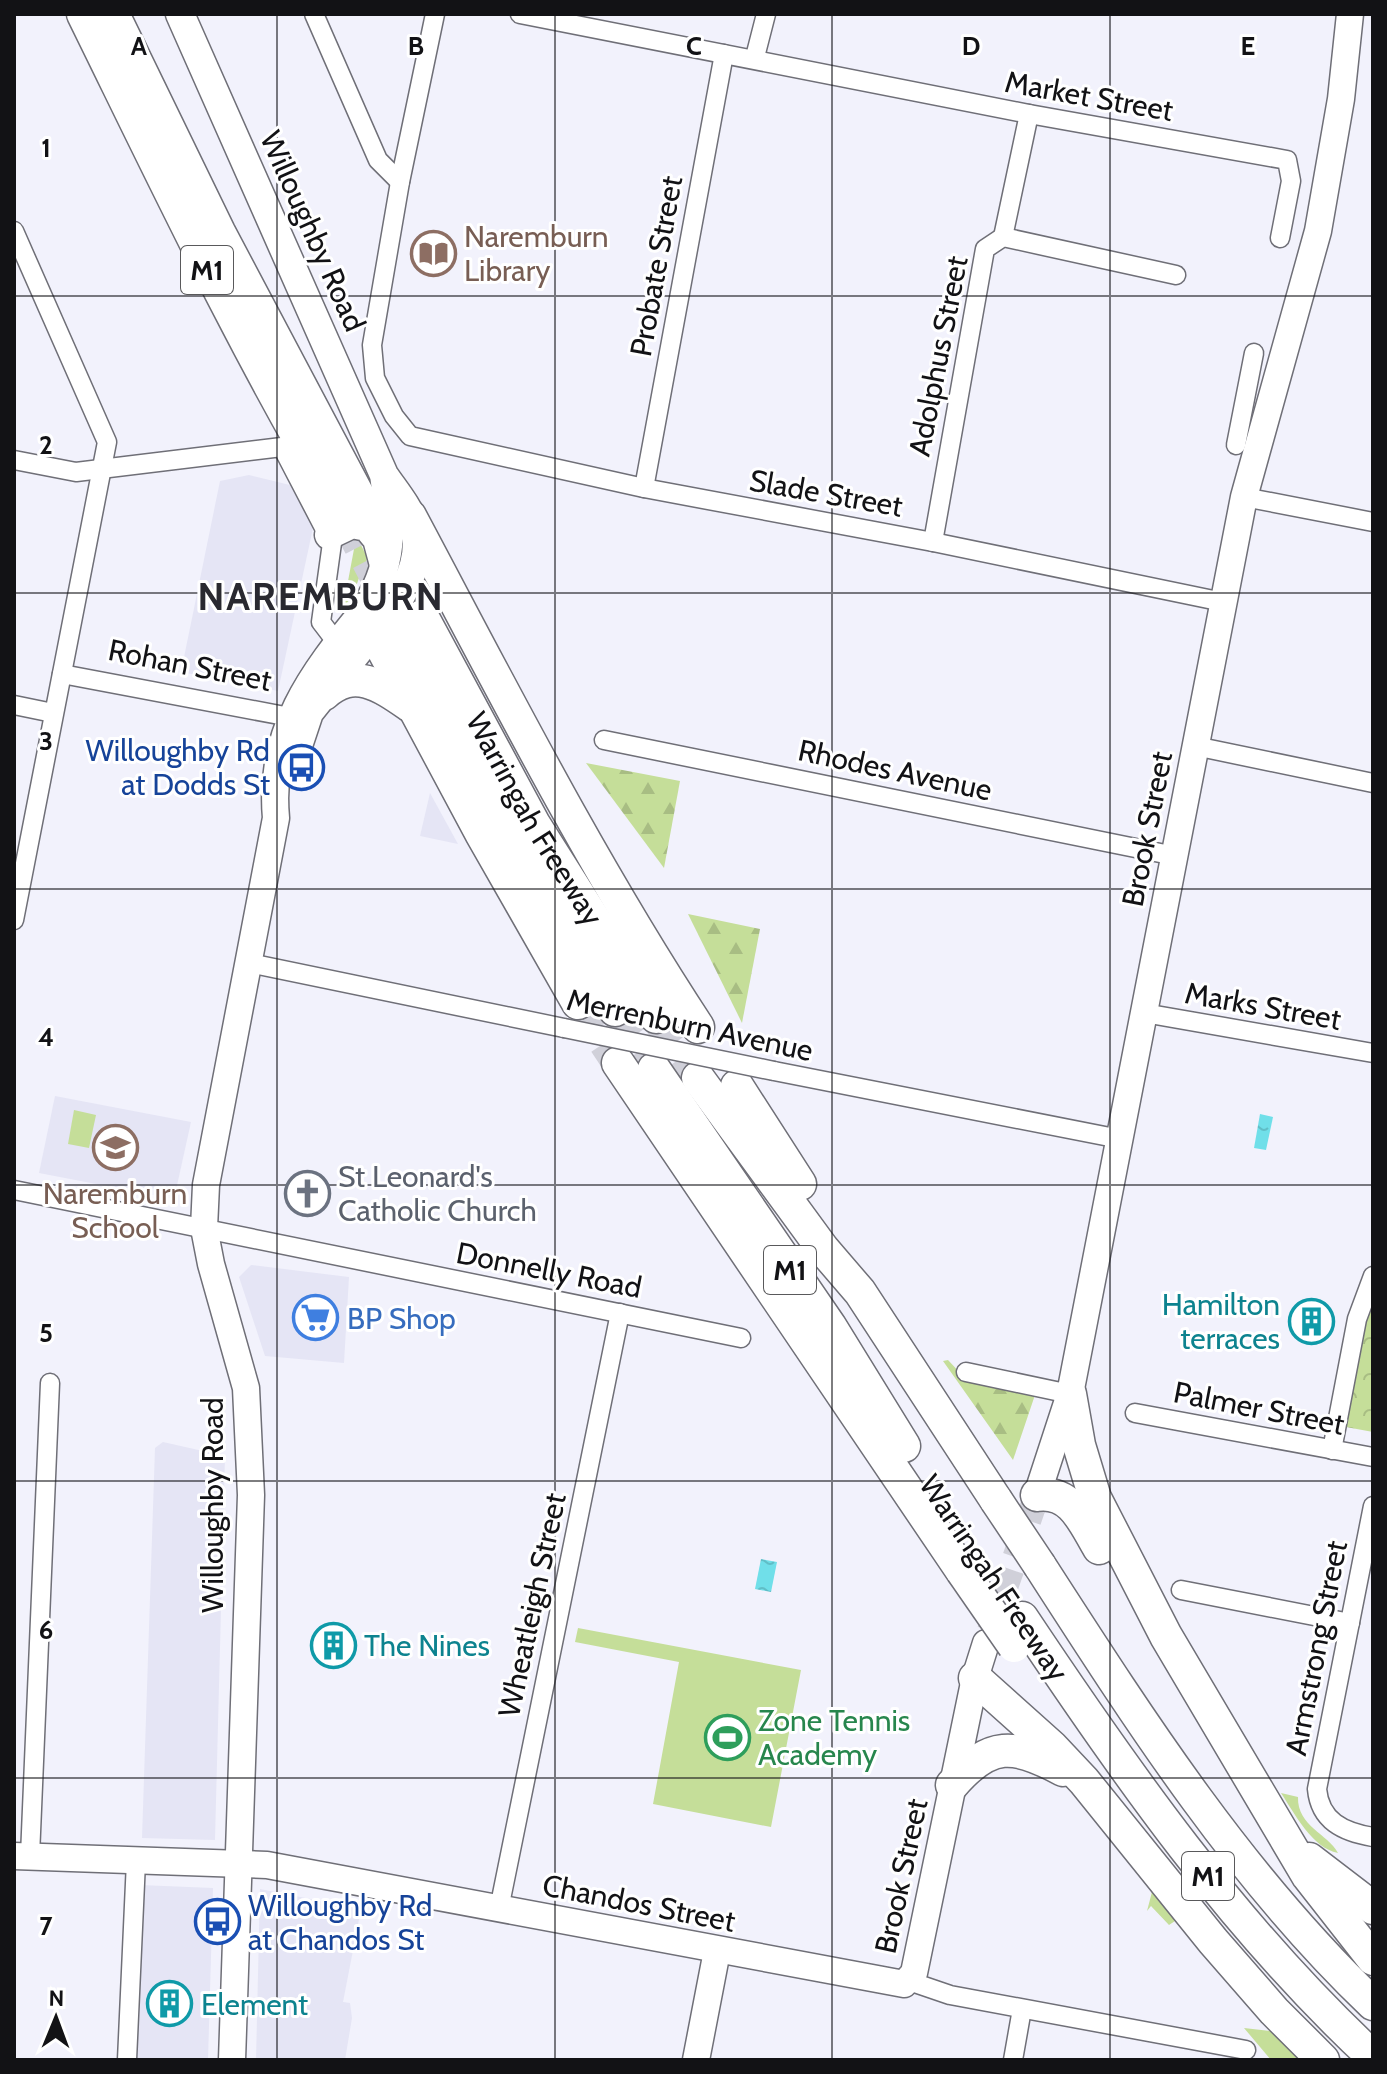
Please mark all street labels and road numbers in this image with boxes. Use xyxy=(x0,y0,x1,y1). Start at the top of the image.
street label: Market Street xyxy=(1002,63,1176,129)
street label: Willoughby Road xyxy=(252,125,374,337)
street label: Probate Street xyxy=(622,173,690,359)
road number: M1 xyxy=(181,246,233,294)
street label: Adolphus Street xyxy=(900,253,976,459)
street label: Slade Street xyxy=(747,461,905,525)
street label: Rohan Street xyxy=(105,631,275,699)
street label: Warringah Freeway xyxy=(459,705,612,932)
street label: Rhodes Avenue xyxy=(795,731,995,809)
street label: Brook Street xyxy=(1114,748,1180,910)
street label: Marks Street xyxy=(1182,974,1344,1038)
street label: Merrenburn Avenue xyxy=(564,981,816,1069)
street label: Donnelly Road xyxy=(453,1234,645,1306)
road number: M1 xyxy=(764,1246,816,1294)
street label: Palmer Street xyxy=(1170,1373,1348,1443)
street label: Willoughby Road xyxy=(194,1397,231,1613)
street label: Warringah Freeway xyxy=(911,1468,1077,1688)
street label: Wheatleigh Street xyxy=(490,1490,574,1720)
street label: Armstrong Street xyxy=(1277,1537,1355,1759)
street label: Brook Street xyxy=(867,1795,935,1957)
road number: M1 xyxy=(1182,1852,1234,1900)
street label: Chandos Street xyxy=(540,1866,738,1940)

